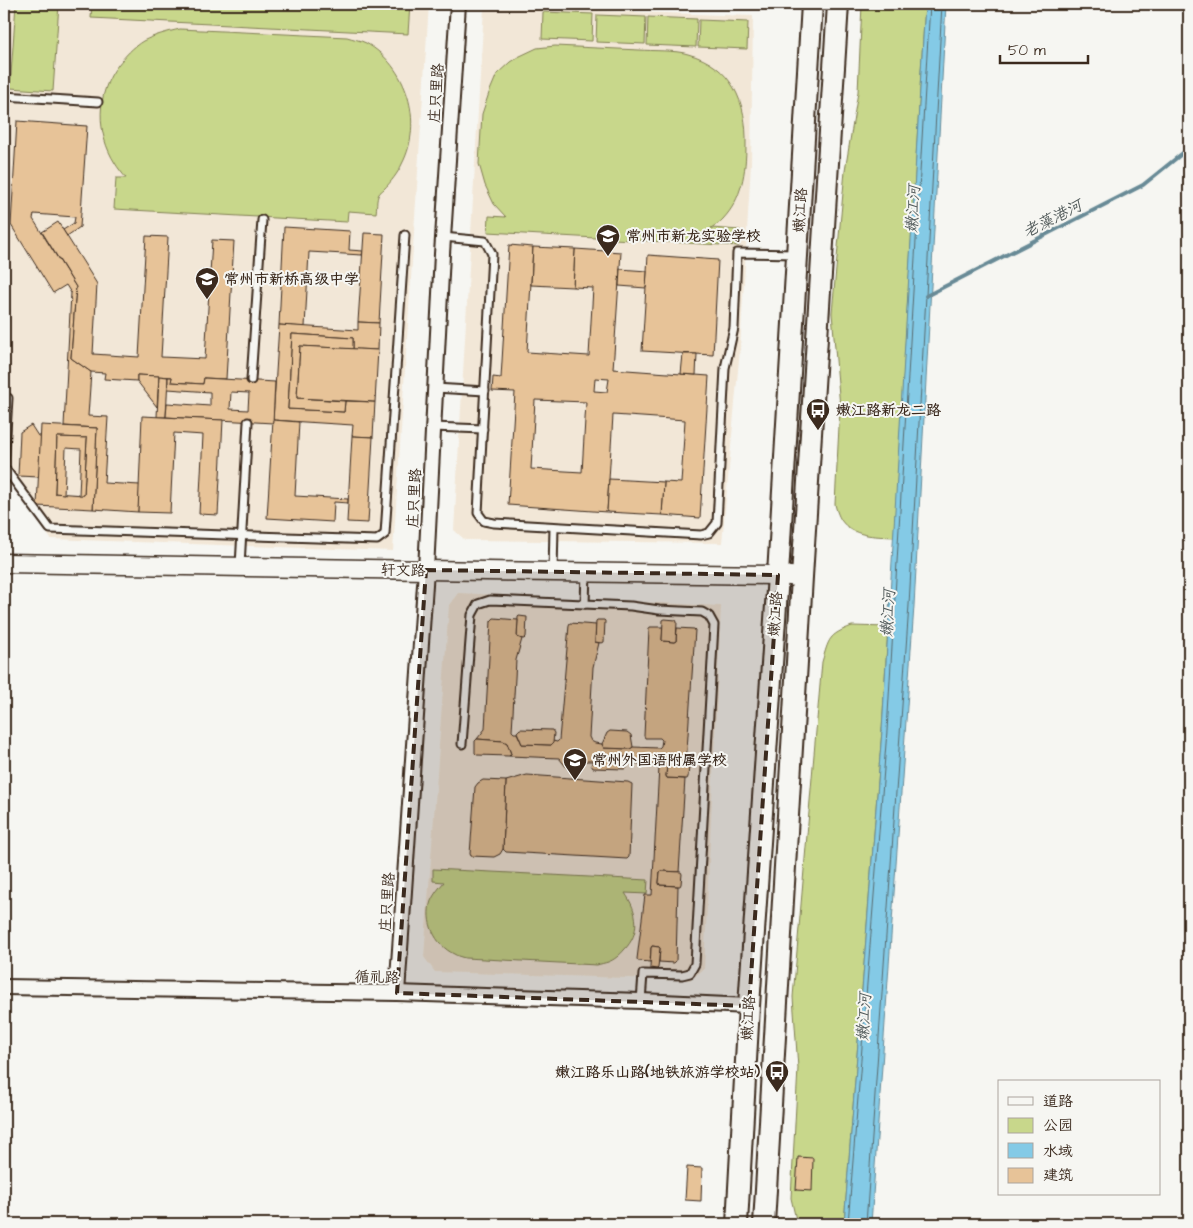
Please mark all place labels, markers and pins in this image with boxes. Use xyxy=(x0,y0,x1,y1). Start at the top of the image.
school or university icon: 常州市新龙实验学校 xyxy=(595,223,621,257)
place label: 常州市新龙实验学校 xyxy=(626,226,761,247)
school or university icon: 常州市新桥高级中学 xyxy=(194,266,220,300)
place label: 常州市新桥高级中学 xyxy=(224,269,359,290)
bus stop icon: 嫩江路新龙二路 xyxy=(805,397,831,431)
place label: 嫩江路新龙二路 xyxy=(836,400,941,421)
school or university icon: 常州外国语附属学校 xyxy=(562,747,588,781)
place label: 常州外国语附属学校 xyxy=(592,750,727,771)
bus stop icon: 嫩江路乐山路(地铁旅游学校站) xyxy=(764,1059,790,1093)
place label: 嫩江路乐山路(地铁旅游学校站) xyxy=(555,1062,761,1083)

